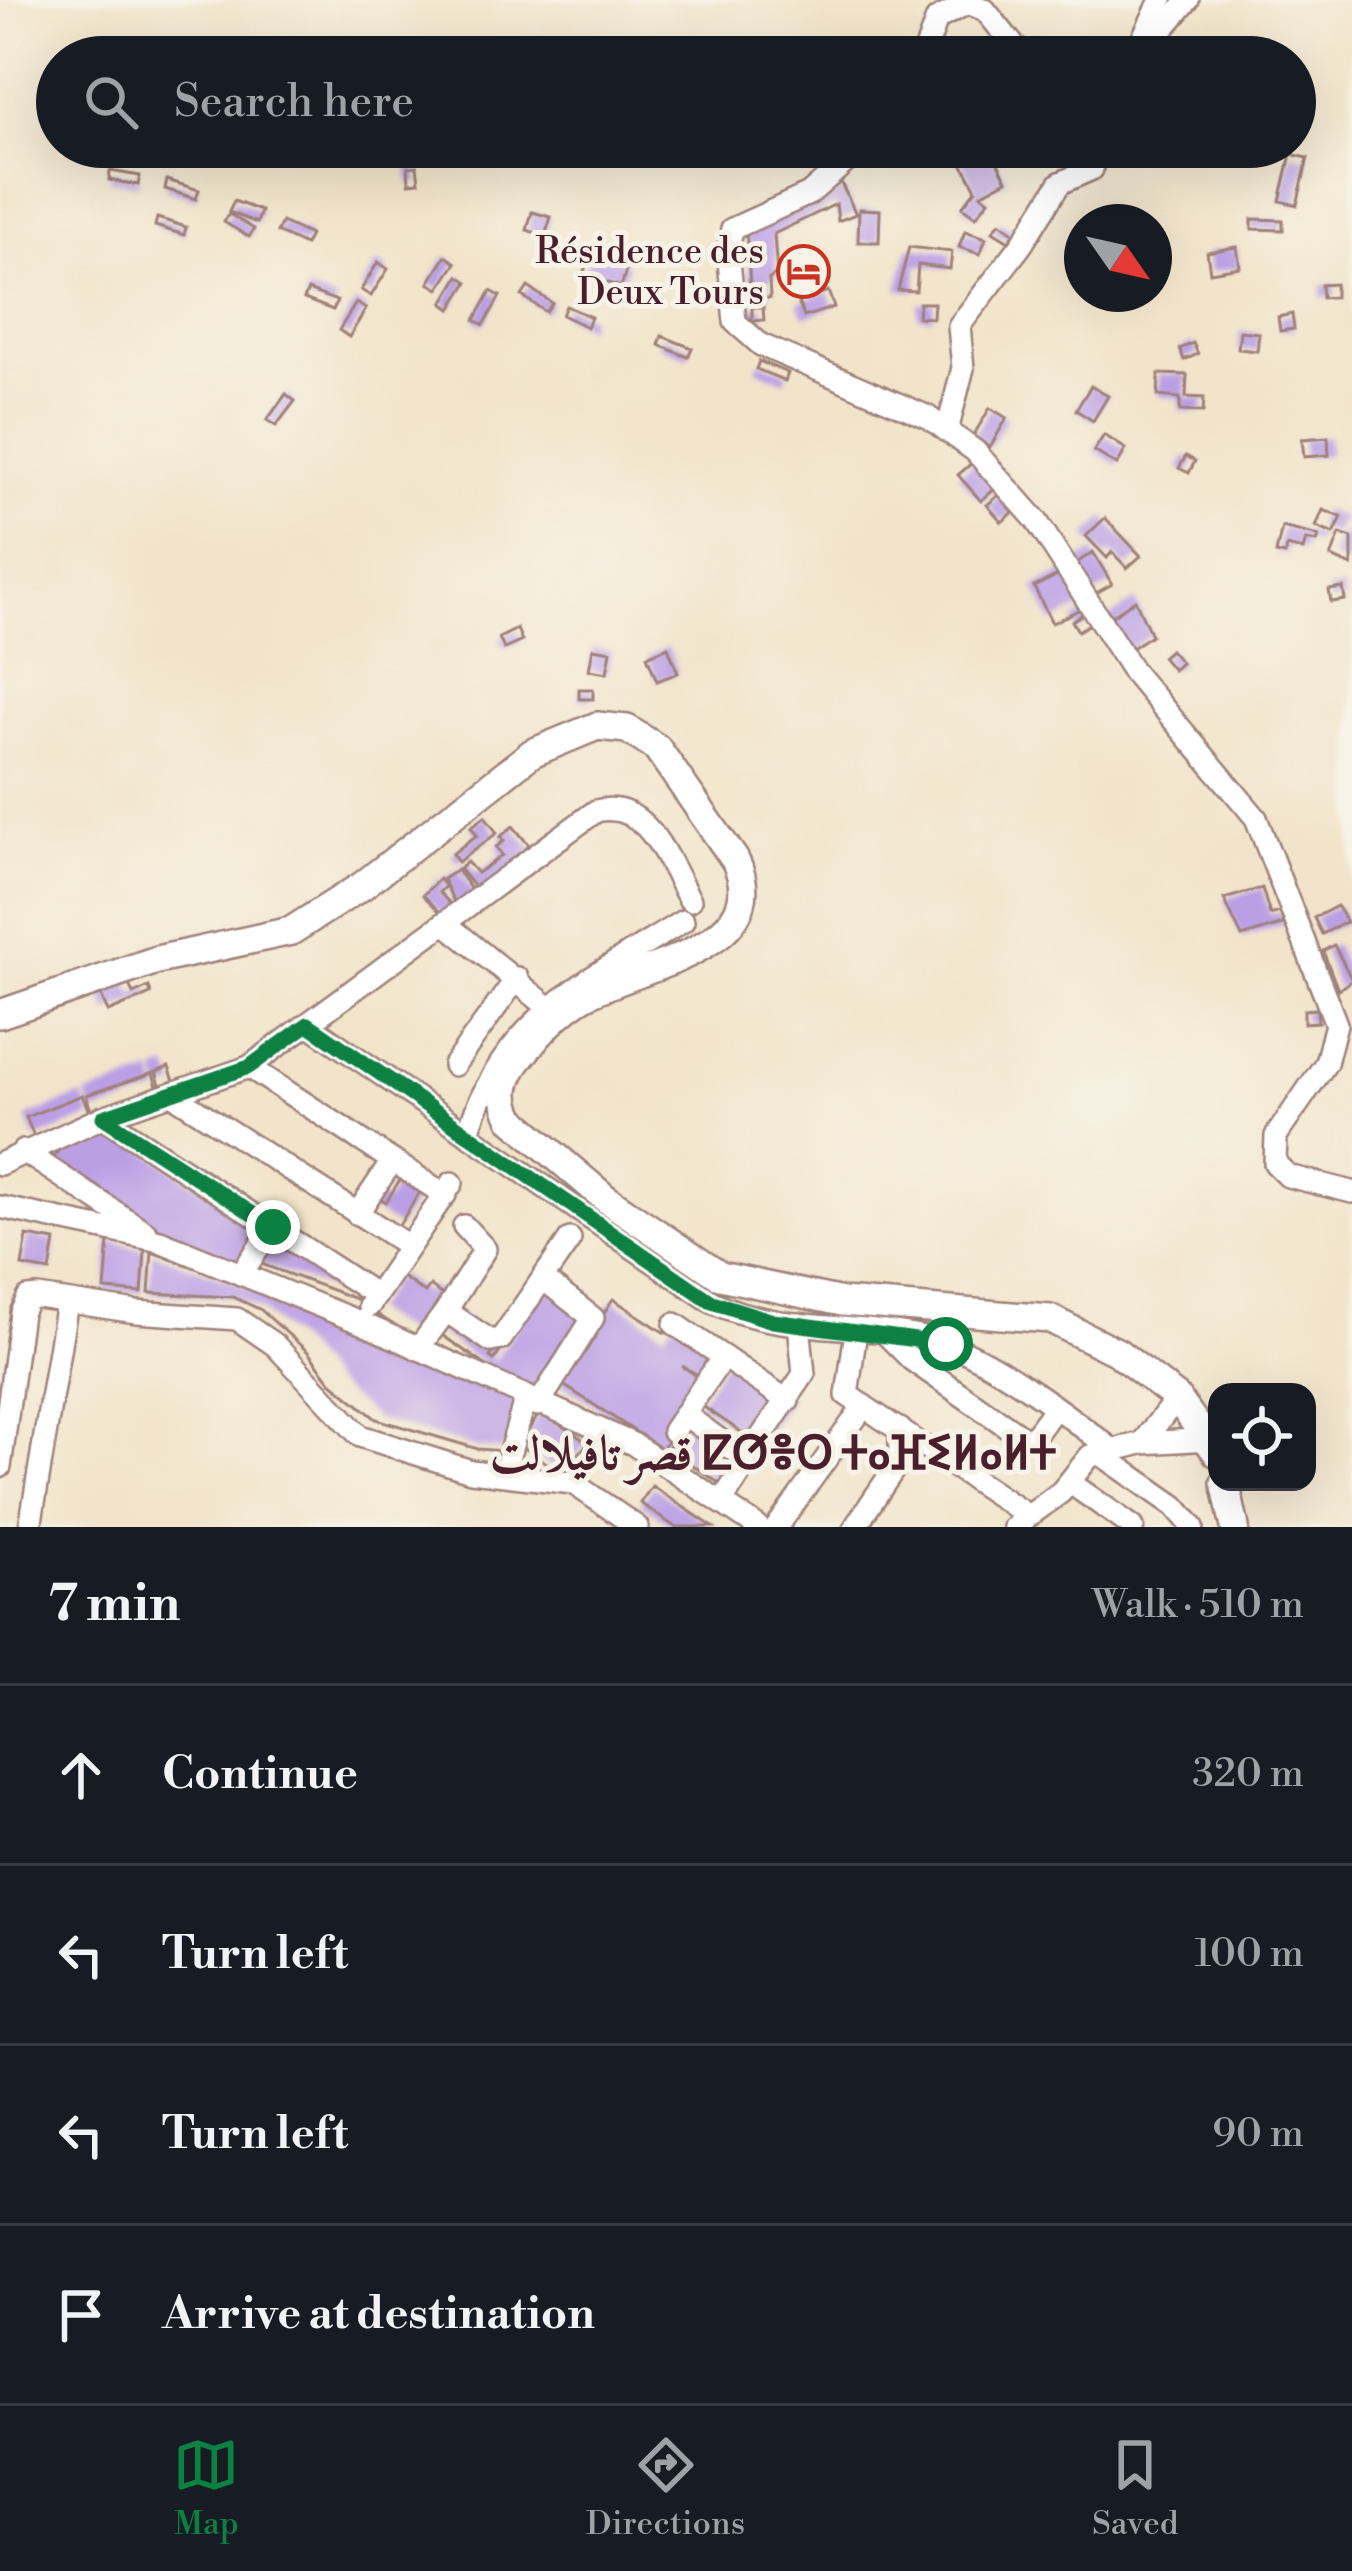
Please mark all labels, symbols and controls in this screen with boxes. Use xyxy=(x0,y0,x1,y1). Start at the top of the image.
search box xyxy=(36,36,1316,168)
icon: search xyxy=(78,69,144,135)
text: Search here xyxy=(174,74,414,131)
north arrow xyxy=(1064,204,1172,312)
place label: Résidence des Deux Tours xyxy=(535,230,764,316)
hotel icon: Résidence des Deux Tours xyxy=(775,243,831,299)
route end xyxy=(246,1200,300,1254)
route start xyxy=(919,1317,973,1371)
map controls xyxy=(1208,1383,1316,1491)
button: locate xyxy=(1208,1383,1316,1491)
district label: قصر تافيلالت ⵇⵚⴻⵔ ⵜⴰⴼⵉⵍⴰⵍⵜ xyxy=(490,1425,1056,1486)
text: 7 min xyxy=(48,1573,180,1637)
text: Walk · 510 m xyxy=(1092,1581,1304,1630)
icon: ahead xyxy=(48,1742,114,1808)
text: Continue xyxy=(162,1746,358,1803)
text: 320 m xyxy=(1192,1750,1304,1799)
icon: left xyxy=(48,1922,114,1988)
text: Turn left xyxy=(162,1926,348,1983)
text: 100 m xyxy=(1195,1930,1304,1979)
icon: left xyxy=(48,2102,114,2168)
text: Turn left xyxy=(162,2106,348,2163)
text: 90 m xyxy=(1212,2110,1304,2159)
icon: arrive xyxy=(48,2282,114,2348)
text: Arrive at destination xyxy=(162,2286,595,2343)
tab: Map xyxy=(173,2432,239,2545)
tab: Directions xyxy=(586,2432,745,2545)
tab: Saved xyxy=(1092,2432,1179,2545)

